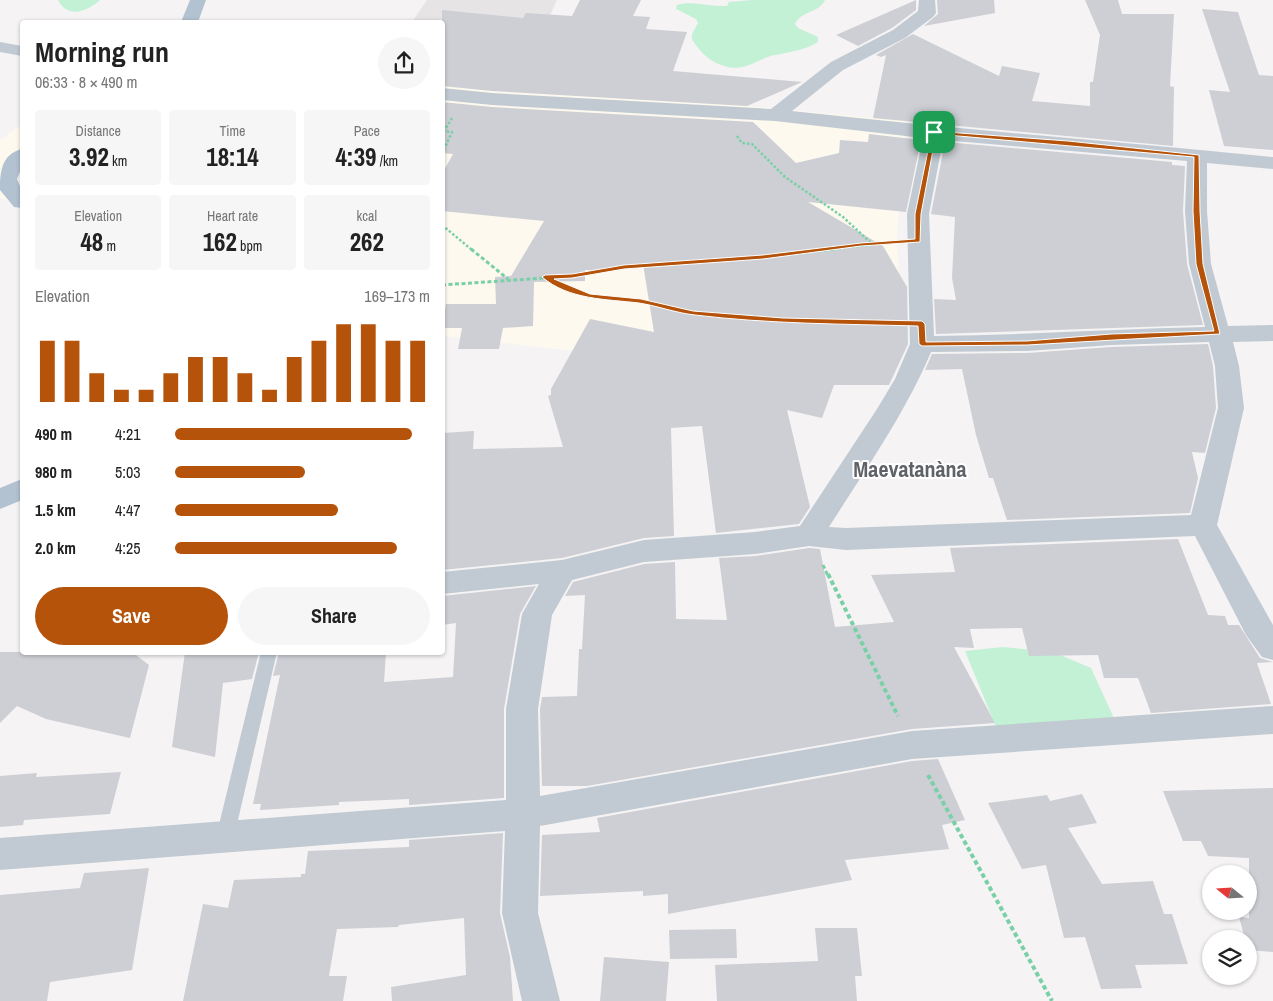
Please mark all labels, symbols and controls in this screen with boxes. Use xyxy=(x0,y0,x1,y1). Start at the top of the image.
text: Morning run xyxy=(35,33,169,71)
button: share xyxy=(378,37,430,89)
text: 06:33 · 8 × 490 m xyxy=(35,71,138,93)
pin xyxy=(913,111,955,153)
icon: arrive xyxy=(920,118,948,146)
text: Distance xyxy=(76,122,121,140)
text: Time xyxy=(220,122,245,140)
text: Pace xyxy=(354,122,380,140)
text: 3.92 xyxy=(69,140,109,174)
text: 18:14 xyxy=(206,140,259,174)
text: 4:39 xyxy=(335,140,377,174)
text: km xyxy=(109,152,127,170)
text: /km xyxy=(377,152,398,170)
text: Elevation xyxy=(74,207,122,225)
text: Heart rate xyxy=(207,207,258,225)
text: kcal xyxy=(357,207,377,225)
text: 48 xyxy=(80,225,103,259)
text: 162 xyxy=(203,225,237,259)
text: 262 xyxy=(350,225,384,259)
text: m xyxy=(103,237,116,255)
text: bpm xyxy=(237,237,262,255)
text: Elevation xyxy=(35,285,90,307)
text: 169–173 m xyxy=(364,285,430,307)
text: 490 m xyxy=(35,423,72,445)
text: 4:21 xyxy=(115,423,141,445)
district label: Maevatanàna xyxy=(853,454,967,484)
text: 980 m xyxy=(35,461,72,483)
text: 5:03 xyxy=(115,461,141,483)
text: 1.5 km xyxy=(35,499,76,521)
text: 4:47 xyxy=(115,499,141,521)
text: 2.0 km xyxy=(35,537,76,559)
text: 4:25 xyxy=(115,537,141,559)
button: Save xyxy=(35,587,228,645)
button: Share xyxy=(238,587,430,645)
north arrow xyxy=(1202,865,1258,920)
map controls xyxy=(1202,865,1257,985)
button: layers xyxy=(1202,930,1257,985)

